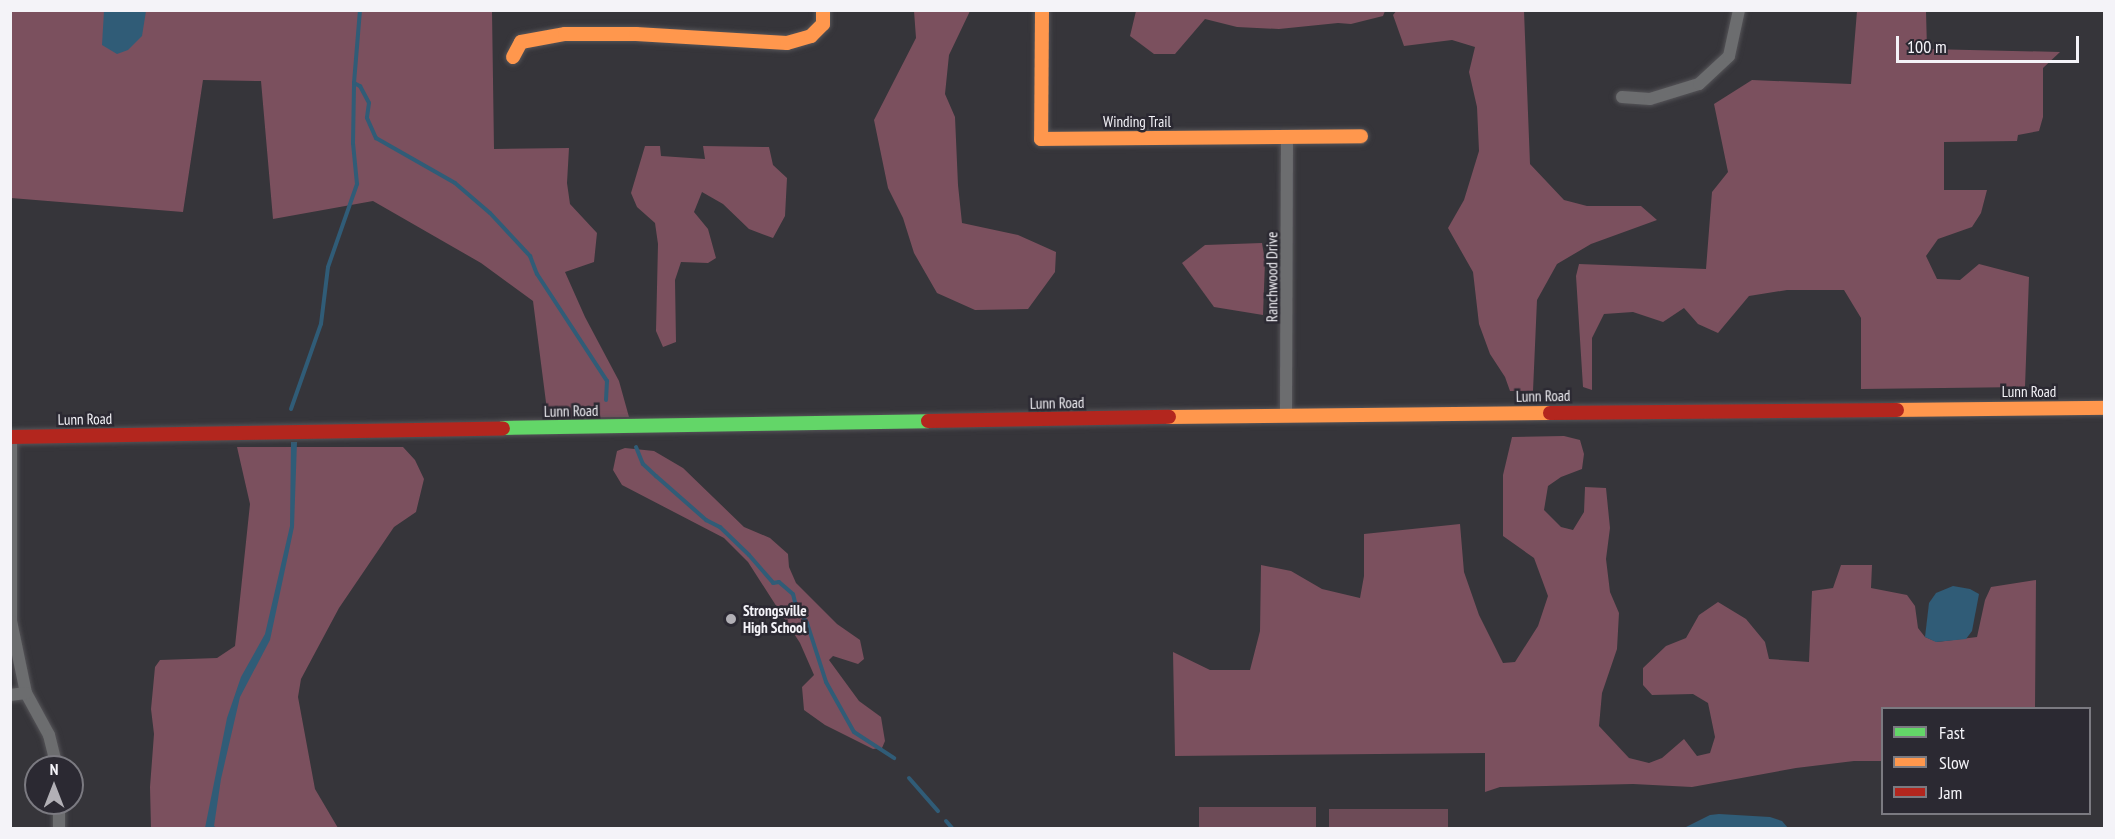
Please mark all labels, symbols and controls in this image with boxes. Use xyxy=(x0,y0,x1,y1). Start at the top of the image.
scale bar xyxy=(1899,24,2082,62)
text: 100 m xyxy=(1907,35,1947,58)
street label: Winding Trail xyxy=(1103,113,1171,131)
street label: Ranchwood Drive xyxy=(1263,232,1281,322)
street label: Lunn Road xyxy=(2002,383,2056,401)
street label: Lunn Road xyxy=(1516,387,1570,405)
street label: Lunn Road xyxy=(1030,394,1084,412)
street label: Lunn Road xyxy=(544,402,598,420)
street label: Lunn Road xyxy=(58,410,112,428)
place label: Strongsville High School xyxy=(743,601,807,636)
marker: Strongsville High School xyxy=(724,612,738,626)
legend xyxy=(1881,707,2091,815)
text: Fast xyxy=(1939,721,1965,744)
text: Slow xyxy=(1939,751,1969,774)
north arrow xyxy=(24,755,84,815)
text: N xyxy=(50,759,58,779)
text: Jam xyxy=(1939,781,1962,804)

